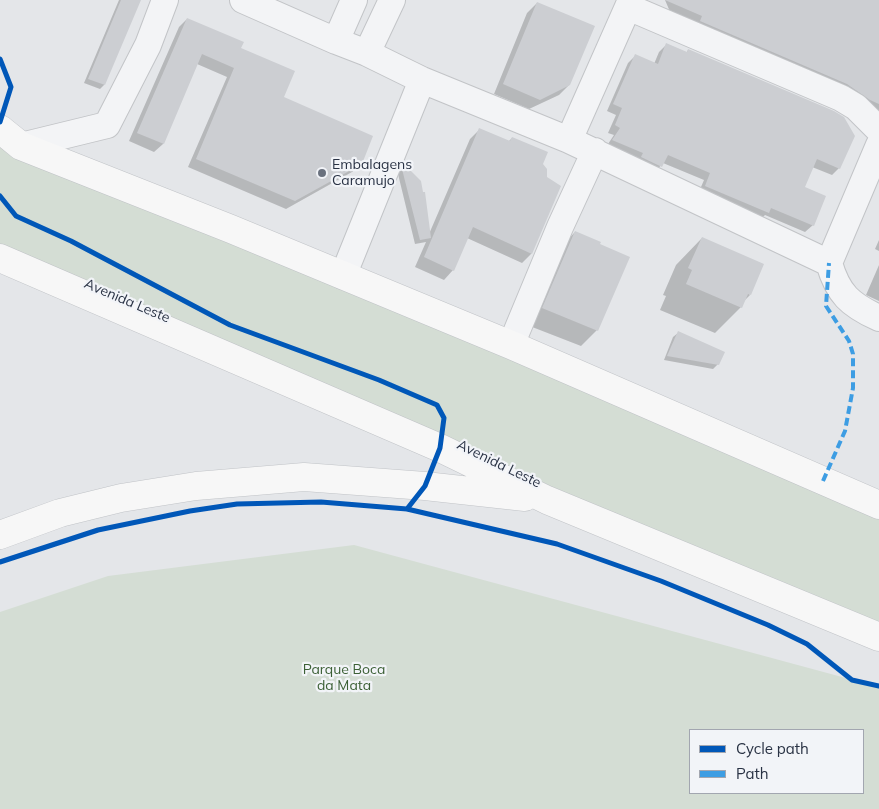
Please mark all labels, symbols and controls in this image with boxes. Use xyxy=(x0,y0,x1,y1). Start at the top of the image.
place label: Embalagens Caramujo xyxy=(332,157,412,190)
marker: Embalagens Caramujo xyxy=(316,167,328,179)
street label: Avenida Leste xyxy=(82,275,172,327)
street label: Avenida Leste xyxy=(454,436,544,492)
park label: Parque Boca da Mata xyxy=(303,662,385,694)
legend xyxy=(689,729,864,794)
text: Cycle path xyxy=(736,739,809,758)
text: Path xyxy=(736,764,768,783)

